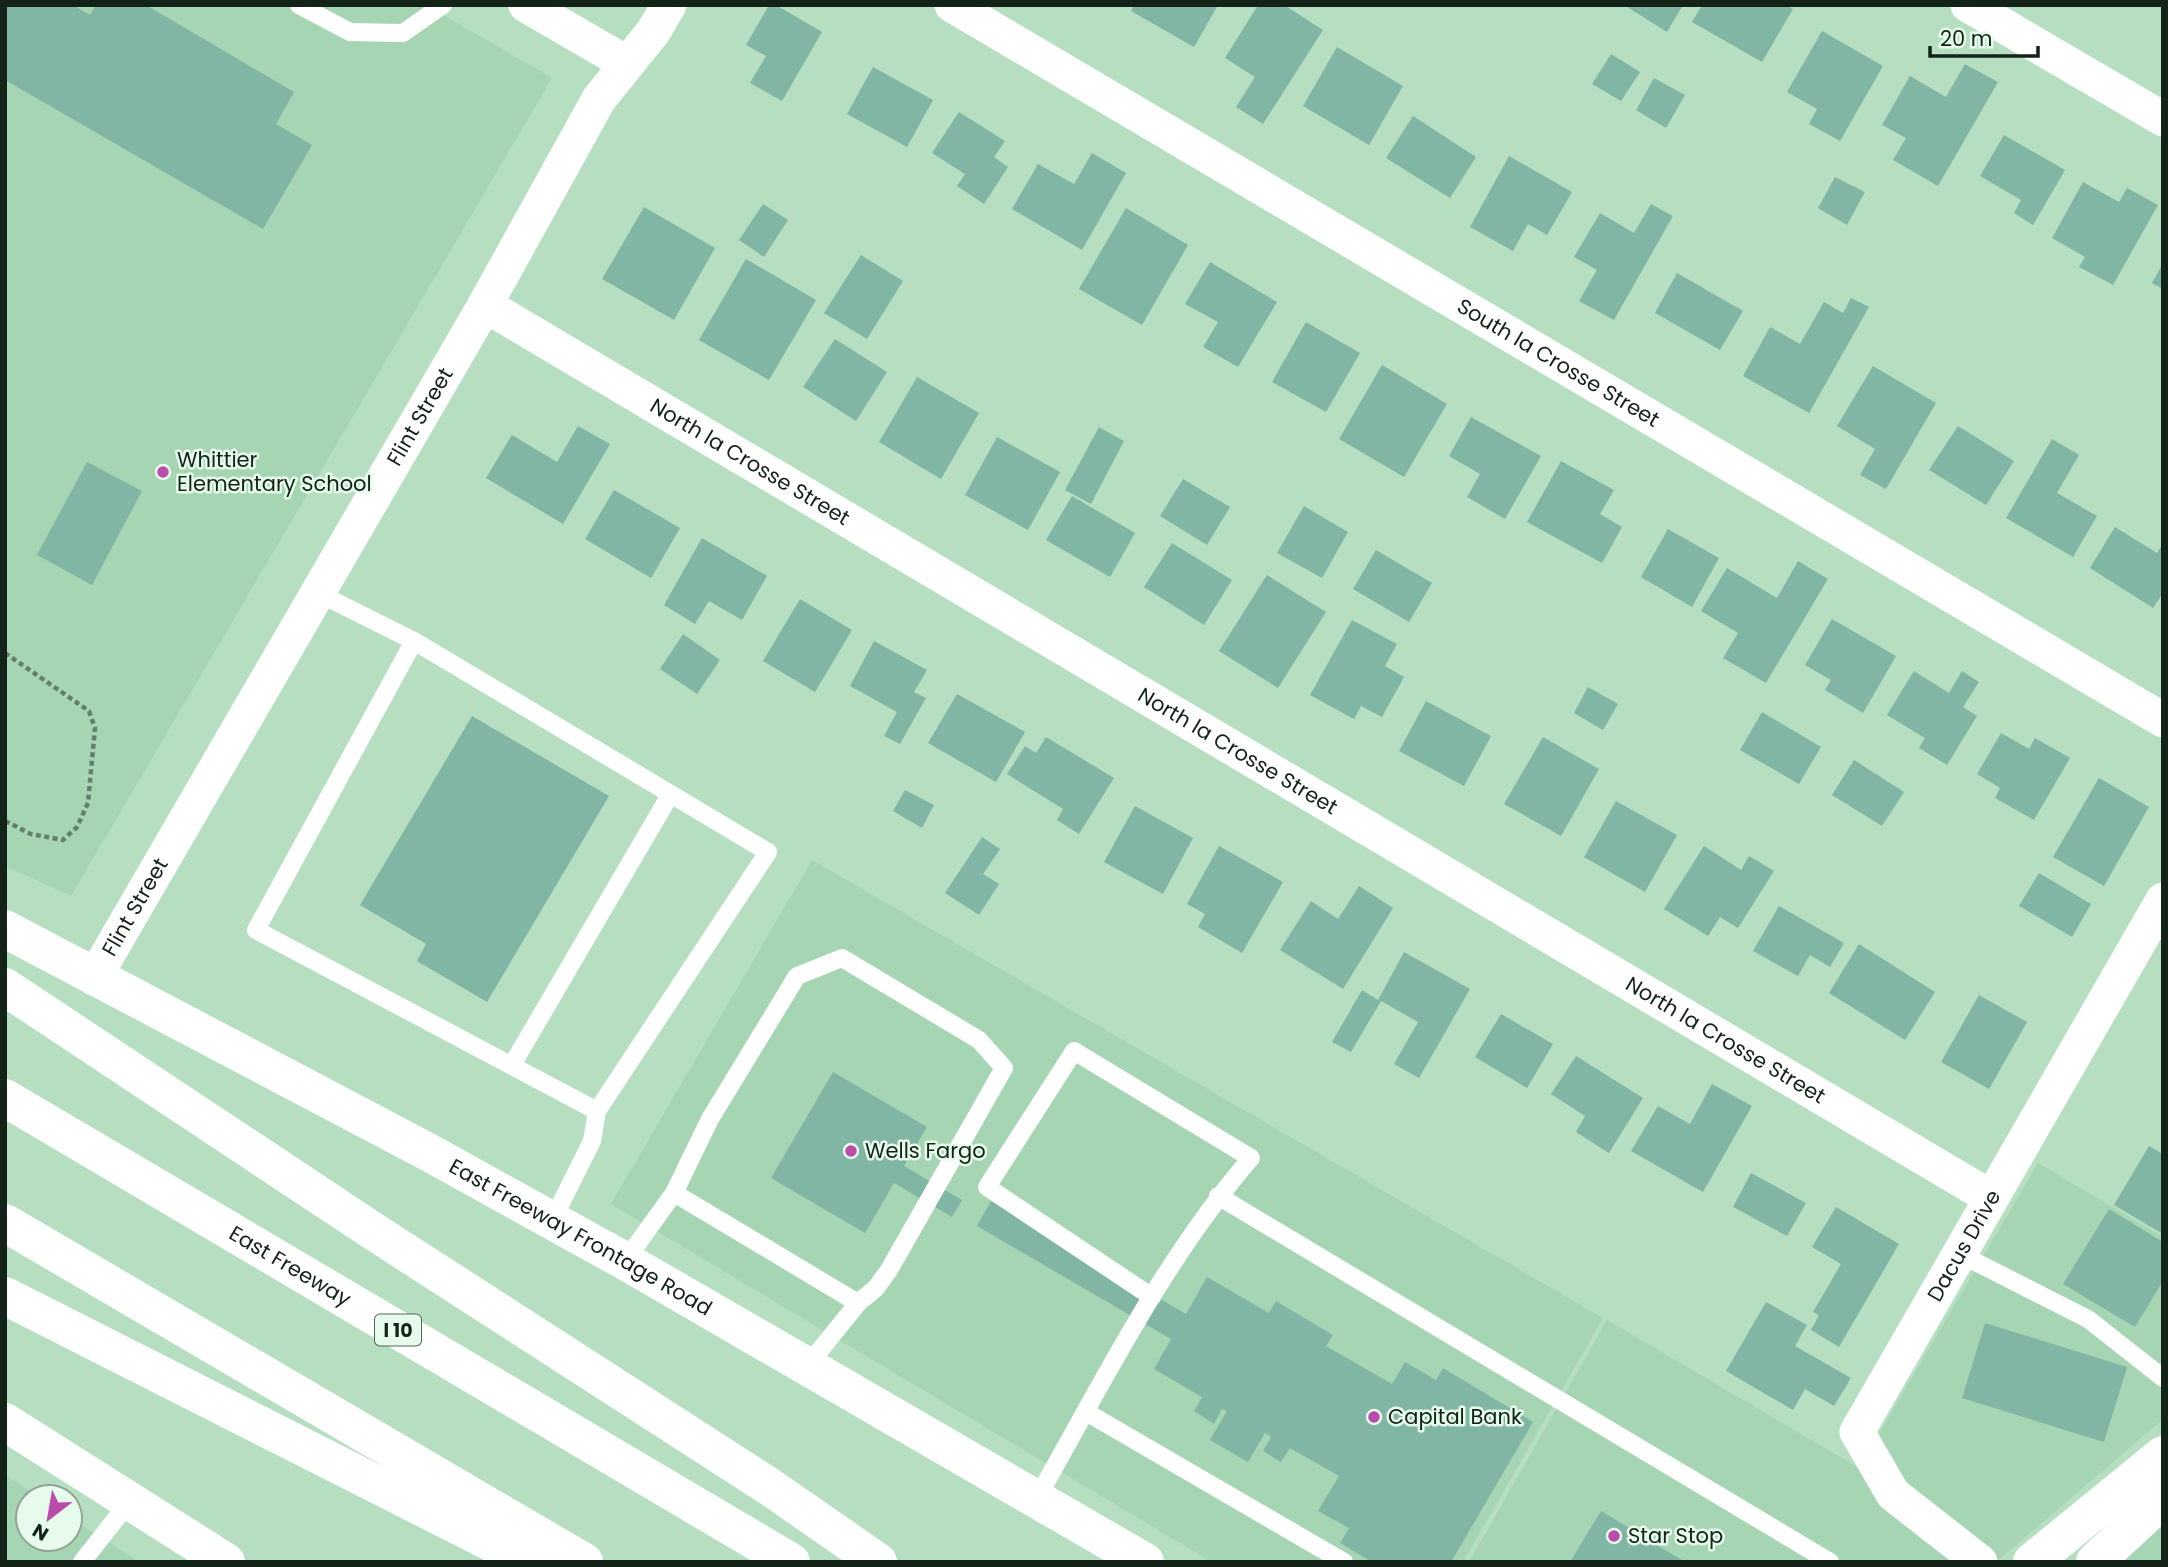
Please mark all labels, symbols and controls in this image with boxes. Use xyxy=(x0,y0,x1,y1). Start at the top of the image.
scale bar xyxy=(1930,14,2038,58)
text: 20 m xyxy=(1940,24,1993,53)
street label: South la Crosse Street xyxy=(1452,291,1665,434)
street label: Flint Street xyxy=(380,362,460,471)
street label: North la Crosse Street xyxy=(645,391,855,532)
place label: Whittier Elementary School xyxy=(177,445,372,498)
marker: Whittier Elementary School xyxy=(155,464,171,480)
street label: North la Crosse Street xyxy=(1133,680,1343,821)
street label: Flint Street xyxy=(95,852,175,961)
street label: North la Crosse Street xyxy=(1621,969,1831,1110)
place label: Wells Fargo xyxy=(865,1136,986,1165)
marker: Wells Fargo xyxy=(843,1143,859,1159)
street label: East Freeway Frontage Road xyxy=(444,1152,718,1322)
street label: Dacus Drive xyxy=(1920,1184,2007,1307)
street label: East Freeway xyxy=(224,1219,357,1313)
road number: I 10 xyxy=(375,1314,421,1346)
place label: Capital Bank xyxy=(1388,1402,1522,1431)
marker: Capital Bank xyxy=(1366,1409,1382,1425)
north arrow xyxy=(14,1483,84,1553)
text: N xyxy=(27,1517,54,1547)
place label: Star Stop xyxy=(1628,1521,1723,1550)
marker: Star Stop xyxy=(1606,1528,1622,1544)

